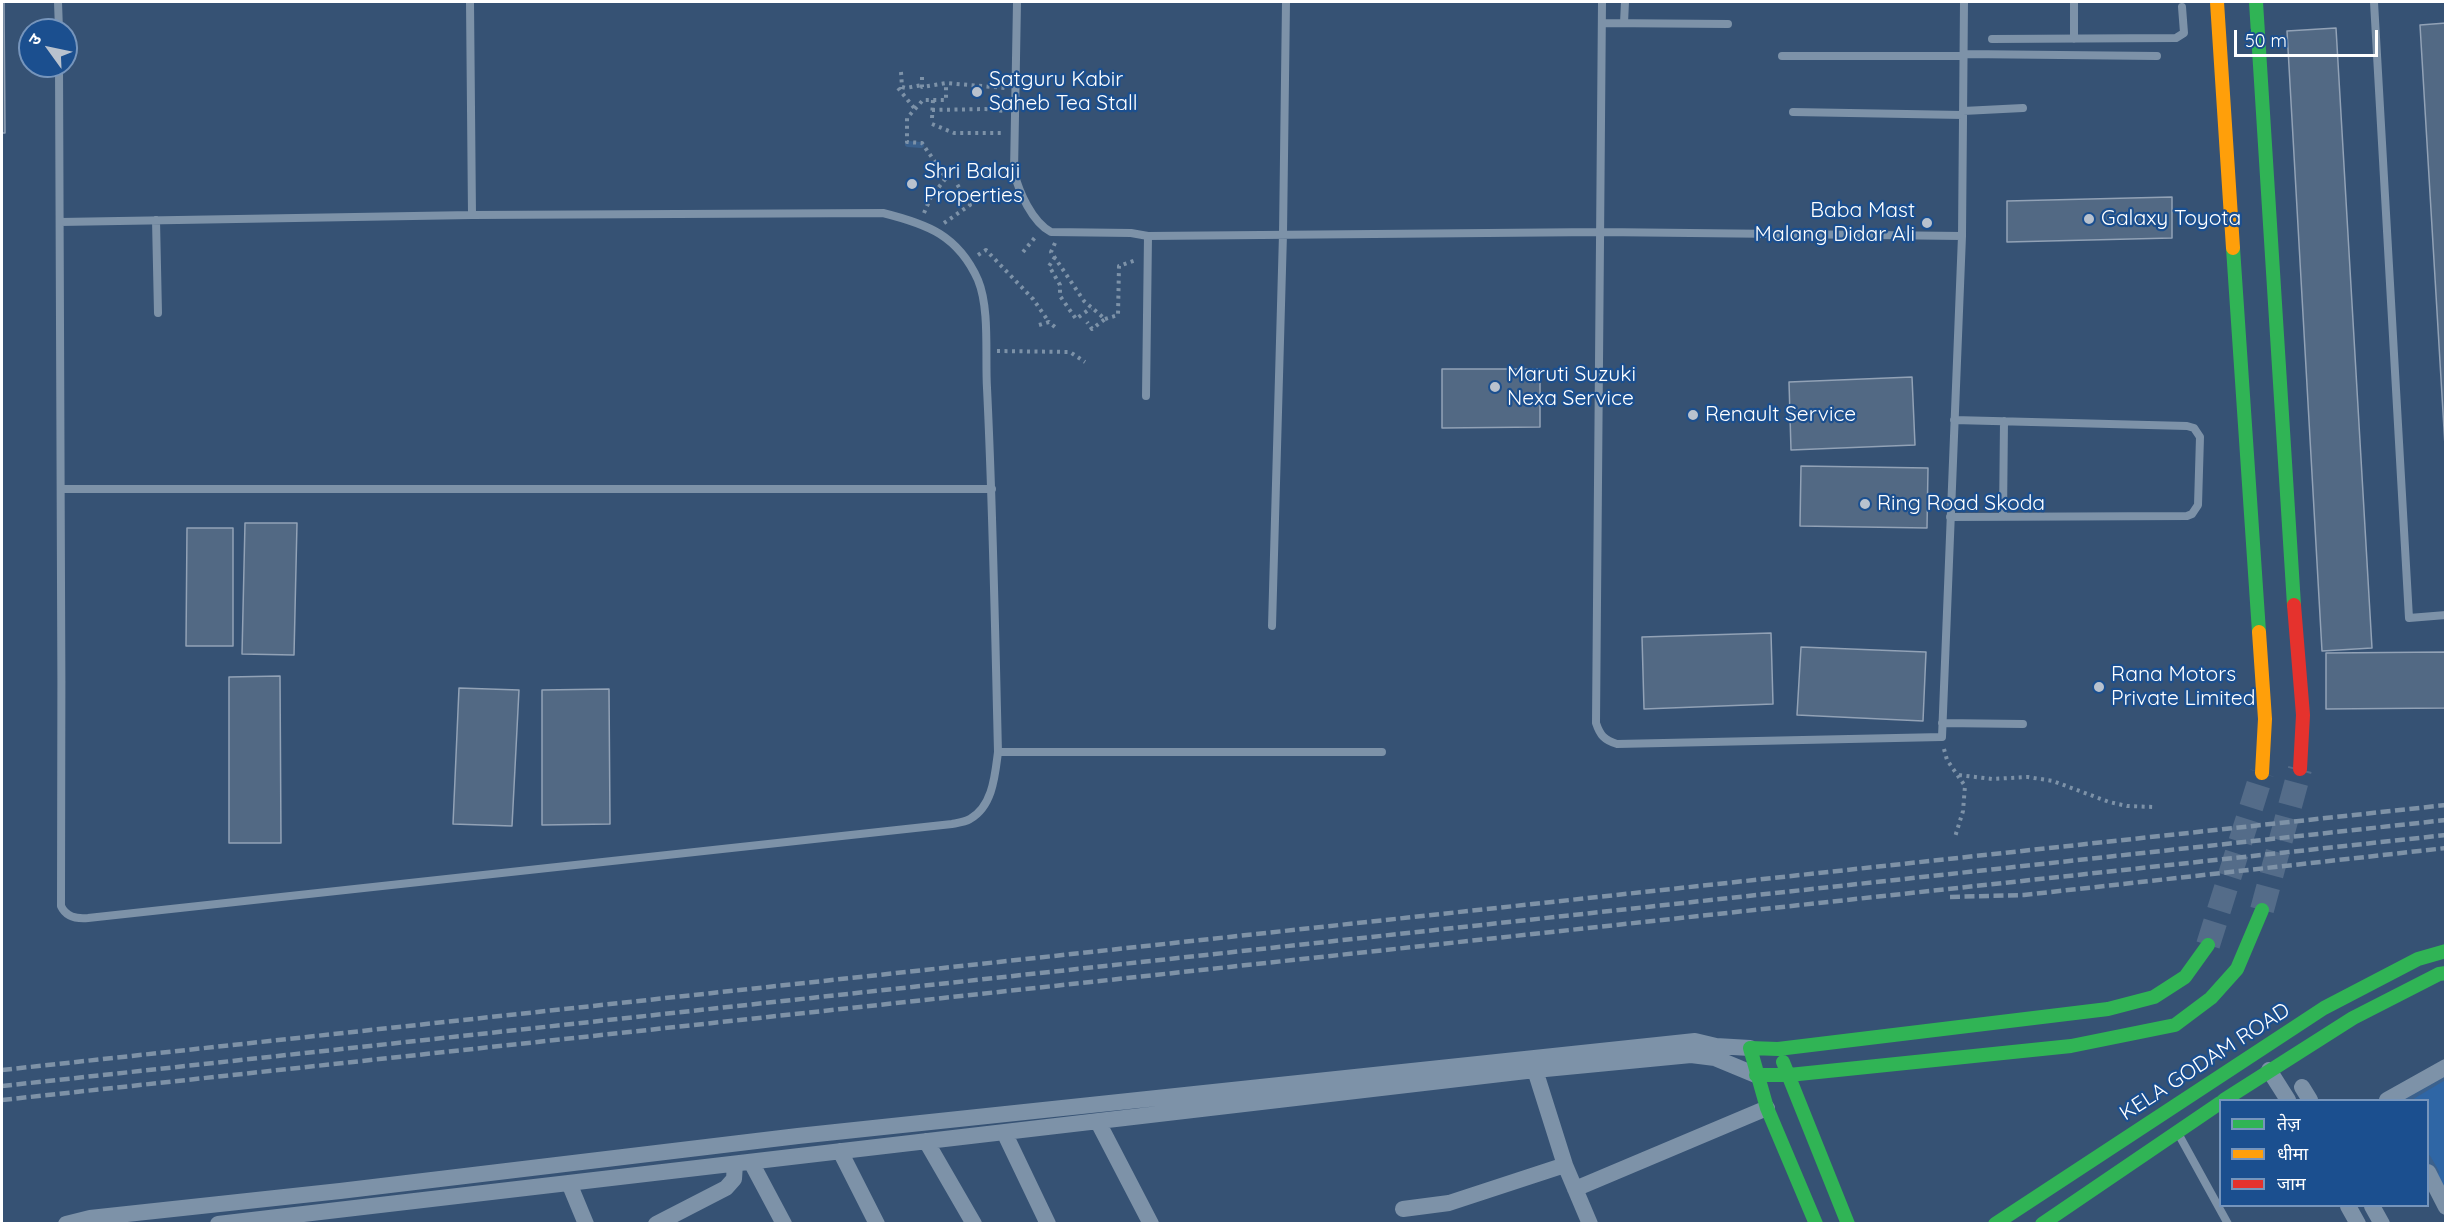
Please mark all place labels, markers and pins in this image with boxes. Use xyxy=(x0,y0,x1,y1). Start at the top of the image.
place label: Satguru Kabir Saheb Tea Stall xyxy=(989,67,1138,117)
marker: Satguru Kabir Saheb Tea Stall xyxy=(970,85,984,99)
place label: Shri Balaji Properties xyxy=(924,159,1023,209)
marker: Shri Balaji Properties xyxy=(905,177,919,191)
place label: Baba Mast Malang Didar Ali xyxy=(1755,198,1915,248)
place label: Galaxy Toyota xyxy=(2101,206,2241,232)
marker: Galaxy Toyota xyxy=(2082,212,2096,226)
marker: Baba Mast Malang Didar Ali xyxy=(1920,216,1934,230)
place label: Maruti Suzuki Nexa Service xyxy=(1507,362,1636,412)
marker: Maruti Suzuki Nexa Service xyxy=(1488,380,1502,394)
place label: Renault Service xyxy=(1705,402,1856,428)
marker: Renault Service xyxy=(1686,408,1700,422)
place label: Ring Road Skoda xyxy=(1877,491,2045,517)
marker: Ring Road Skoda xyxy=(1858,497,1872,511)
place label: Rana Motors Private Limited xyxy=(2111,662,2255,712)
marker: Rana Motors Private Limited xyxy=(2092,680,2106,694)

